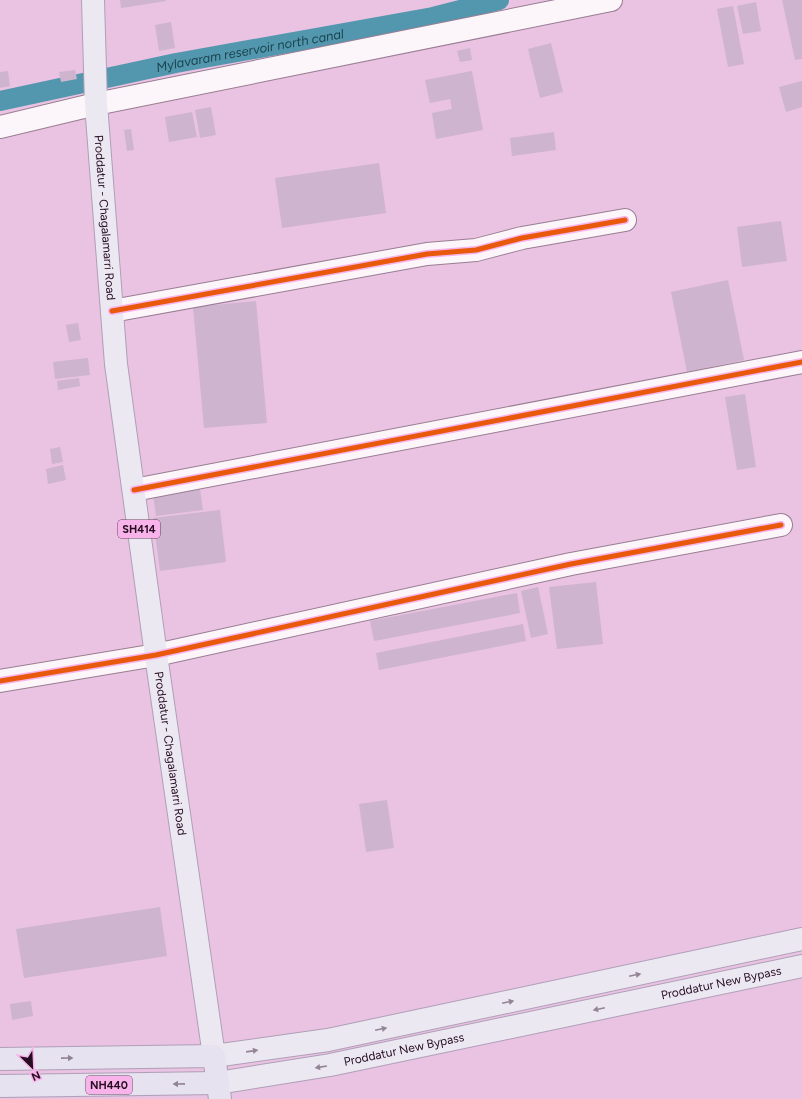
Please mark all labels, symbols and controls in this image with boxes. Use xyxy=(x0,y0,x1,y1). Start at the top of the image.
water label: Mylavaram reservoir north canal xyxy=(155,26,345,75)
street label: Proddatur - Chagalamarri Road xyxy=(91,134,118,301)
road number: SH414 xyxy=(118,520,160,538)
street label: Proddatur - Chagalamarri Road xyxy=(151,670,189,836)
street label: Proddatur New Bypass xyxy=(660,963,783,1002)
one-way arrow xyxy=(629,971,641,977)
one-way arrow xyxy=(502,998,514,1004)
one-way arrow xyxy=(593,1006,606,1012)
one-way arrow xyxy=(374,1025,387,1031)
street label: Proddatur New Bypass xyxy=(343,1030,466,1069)
north arrow xyxy=(12,1047,52,1087)
one-way arrow xyxy=(246,1048,259,1054)
one-way arrow xyxy=(61,1055,74,1061)
one-way arrow xyxy=(315,1064,328,1070)
text: N xyxy=(29,1068,42,1083)
road number: NH440 xyxy=(86,1076,132,1094)
one-way arrow xyxy=(172,1081,185,1087)

